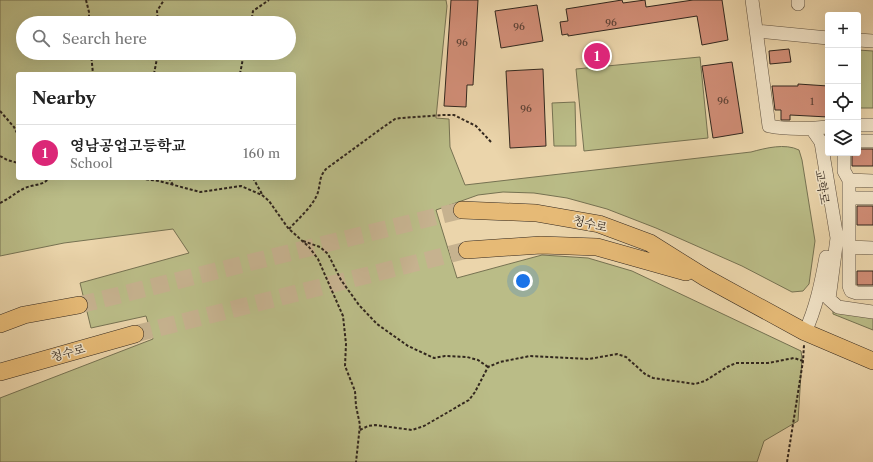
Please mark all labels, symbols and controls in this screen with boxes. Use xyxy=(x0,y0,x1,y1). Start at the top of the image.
map controls xyxy=(825,12,861,156)
button: + xyxy=(825,12,861,48)
search box xyxy=(16,16,296,60)
house number: 96 xyxy=(605,16,617,29)
house number: 96 xyxy=(513,20,525,33)
icon: search xyxy=(30,27,52,49)
text: Search here xyxy=(62,29,147,48)
house number: 96 xyxy=(456,36,468,49)
pin: 1 xyxy=(584,41,610,71)
button: − xyxy=(825,48,861,84)
button: locate xyxy=(825,84,861,120)
text: Nearby xyxy=(32,88,96,108)
house number: 96 xyxy=(717,94,729,107)
house number: 1 xyxy=(810,95,815,108)
house number: 96 xyxy=(520,102,532,115)
button: layers xyxy=(825,120,861,156)
text: 영남공업고등학교 xyxy=(70,136,186,155)
text: 1 xyxy=(42,145,48,161)
text: 160 m xyxy=(243,145,280,161)
text: School xyxy=(70,155,113,171)
street label: 교학로 xyxy=(812,168,833,206)
street label: 청수로 xyxy=(571,212,609,235)
your location xyxy=(513,271,533,291)
street label: 청수로 xyxy=(49,341,87,364)

